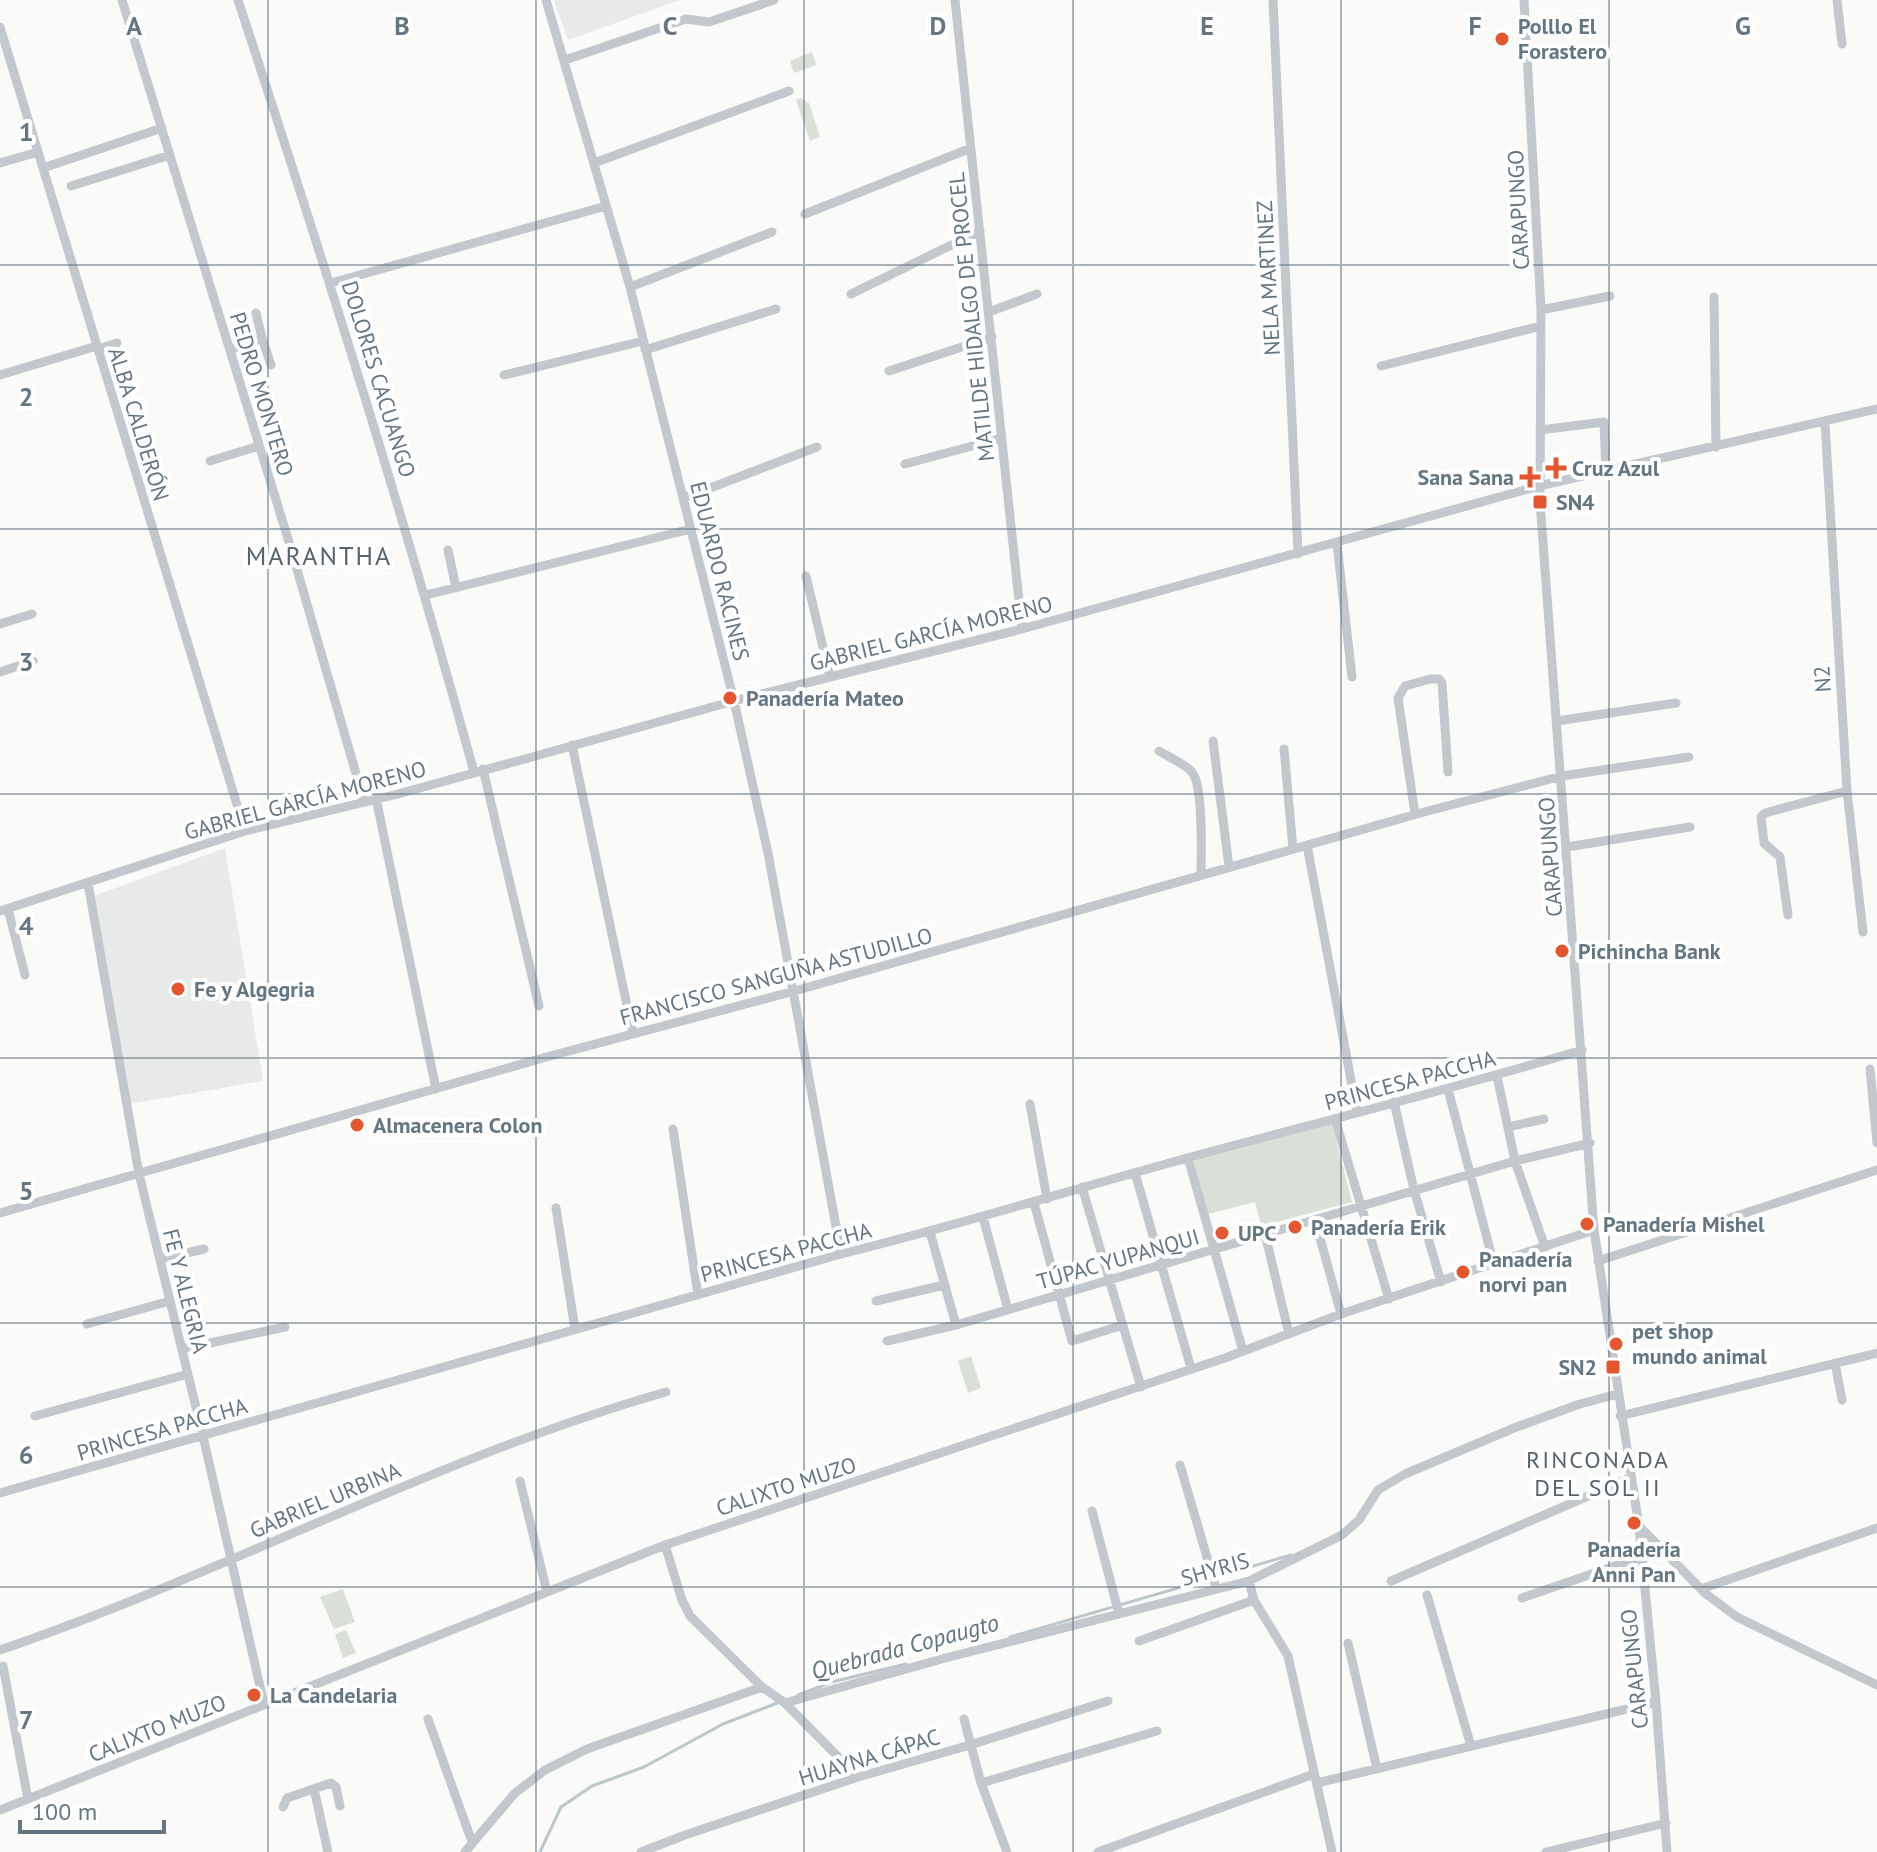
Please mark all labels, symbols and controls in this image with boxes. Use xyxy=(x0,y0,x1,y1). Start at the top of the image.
text: A xyxy=(126,9,142,42)
text: B xyxy=(394,9,410,42)
text: C xyxy=(663,9,677,42)
text: D xyxy=(930,9,946,42)
text: E xyxy=(1200,9,1214,42)
text: F xyxy=(1468,9,1482,42)
text: G xyxy=(1735,9,1751,42)
place label: Polllo El Forastero xyxy=(1518,12,1607,65)
marker: Polllo El Forastero xyxy=(1493,30,1511,48)
text: 1 xyxy=(19,115,33,148)
street label: CARAPUNGO xyxy=(1501,149,1535,271)
street label: MATILDE HIDALGO DE PROCEL xyxy=(942,171,1000,463)
street label: NELA MARTINEZ xyxy=(1250,200,1286,356)
street label: DOLORES CACUANGO xyxy=(336,277,422,481)
street label: PEDRO MONTERO xyxy=(224,309,300,479)
street label: ALBA CALDERÓN xyxy=(102,344,176,504)
text: 2 xyxy=(19,380,33,413)
place label: Cruz Azul xyxy=(1572,454,1660,482)
marker: Cruz Azul xyxy=(1547,459,1565,477)
place label: Sana Sana xyxy=(1417,463,1514,491)
marker: Sana Sana xyxy=(1521,468,1539,486)
street label: EDUARDO RACINES xyxy=(684,478,756,664)
place label: SN4 xyxy=(1556,488,1595,516)
marker: SN4 xyxy=(1531,493,1549,511)
district label: MARANTHA xyxy=(246,539,392,572)
street label: GABRIEL GARCÍA MORENO xyxy=(807,589,1055,677)
text: 3 xyxy=(19,645,33,678)
street label: N2 xyxy=(1807,665,1837,693)
place label: Panadería Mateo xyxy=(746,684,904,712)
marker: Panadería Mateo xyxy=(721,689,739,707)
street label: GABRIEL GARCÍA MORENO xyxy=(181,754,429,846)
street label: CARAPUNGO xyxy=(1532,796,1568,918)
text: 4 xyxy=(19,909,34,942)
street label: FRANCISCO SANGUÑA ASTUDILLO xyxy=(617,921,935,1031)
place label: Pichincha Bank xyxy=(1578,937,1721,965)
marker: Pichincha Bank xyxy=(1553,942,1571,960)
place label: Fe y Algegria xyxy=(194,975,315,1003)
marker: Fe y Algegria xyxy=(169,980,187,998)
street label: PRINCESA PACCHA xyxy=(1321,1044,1499,1116)
place label: Almacenera Colon xyxy=(373,1111,542,1139)
marker: Almacenera Colon xyxy=(348,1116,366,1134)
text: 5 xyxy=(19,1174,33,1207)
place label: Panadería Mishel xyxy=(1603,1210,1765,1238)
place label: Panadería Erik xyxy=(1311,1213,1446,1241)
marker: Panadería Mishel xyxy=(1578,1215,1596,1233)
street label: PRINCESA PACCHA xyxy=(697,1216,875,1288)
marker: Panadería Erik xyxy=(1286,1218,1304,1236)
place label: UPC xyxy=(1238,1219,1276,1247)
street label: TÚPAC YUPANQUI xyxy=(1034,1222,1202,1296)
marker: UPC xyxy=(1213,1224,1231,1242)
street label: FE Y ALEGRIA xyxy=(157,1226,215,1356)
place label: Panadería norvi pan xyxy=(1479,1245,1572,1298)
marker: Panadería norvi pan xyxy=(1454,1263,1472,1281)
place label: pet shop mundo animal xyxy=(1632,1317,1767,1370)
marker: pet shop mundo animal xyxy=(1607,1335,1625,1353)
place label: SN2 xyxy=(1558,1353,1597,1381)
marker: SN2 xyxy=(1604,1358,1622,1376)
street label: PRINCESA PACCHA xyxy=(74,1391,251,1467)
text: 6 xyxy=(19,1438,33,1471)
district label: RINCONADA DEL SOL II xyxy=(1526,1444,1670,1503)
street label: CALIXTO MUZO xyxy=(712,1450,860,1522)
street label: GABRIEL URBINA xyxy=(245,1456,405,1544)
marker: Panadería Anni Pan xyxy=(1625,1514,1643,1532)
place label: Panadería Anni Pan xyxy=(1587,1535,1681,1588)
street label: SHYRIS xyxy=(1178,1546,1252,1592)
water label: Quebrada Copaugto xyxy=(808,1607,1002,1686)
street label: CARAPUNGO xyxy=(1614,1608,1654,1730)
place label: La Candelaria xyxy=(270,1681,398,1709)
marker: La Candelaria xyxy=(245,1686,263,1704)
street label: CALIXTO MUZO xyxy=(84,1688,230,1768)
text: 7 xyxy=(19,1703,33,1736)
street label: HUAYNA CÁPAC xyxy=(795,1722,943,1792)
scale bar xyxy=(20,1784,164,1834)
text: 100 m xyxy=(32,1796,97,1827)

